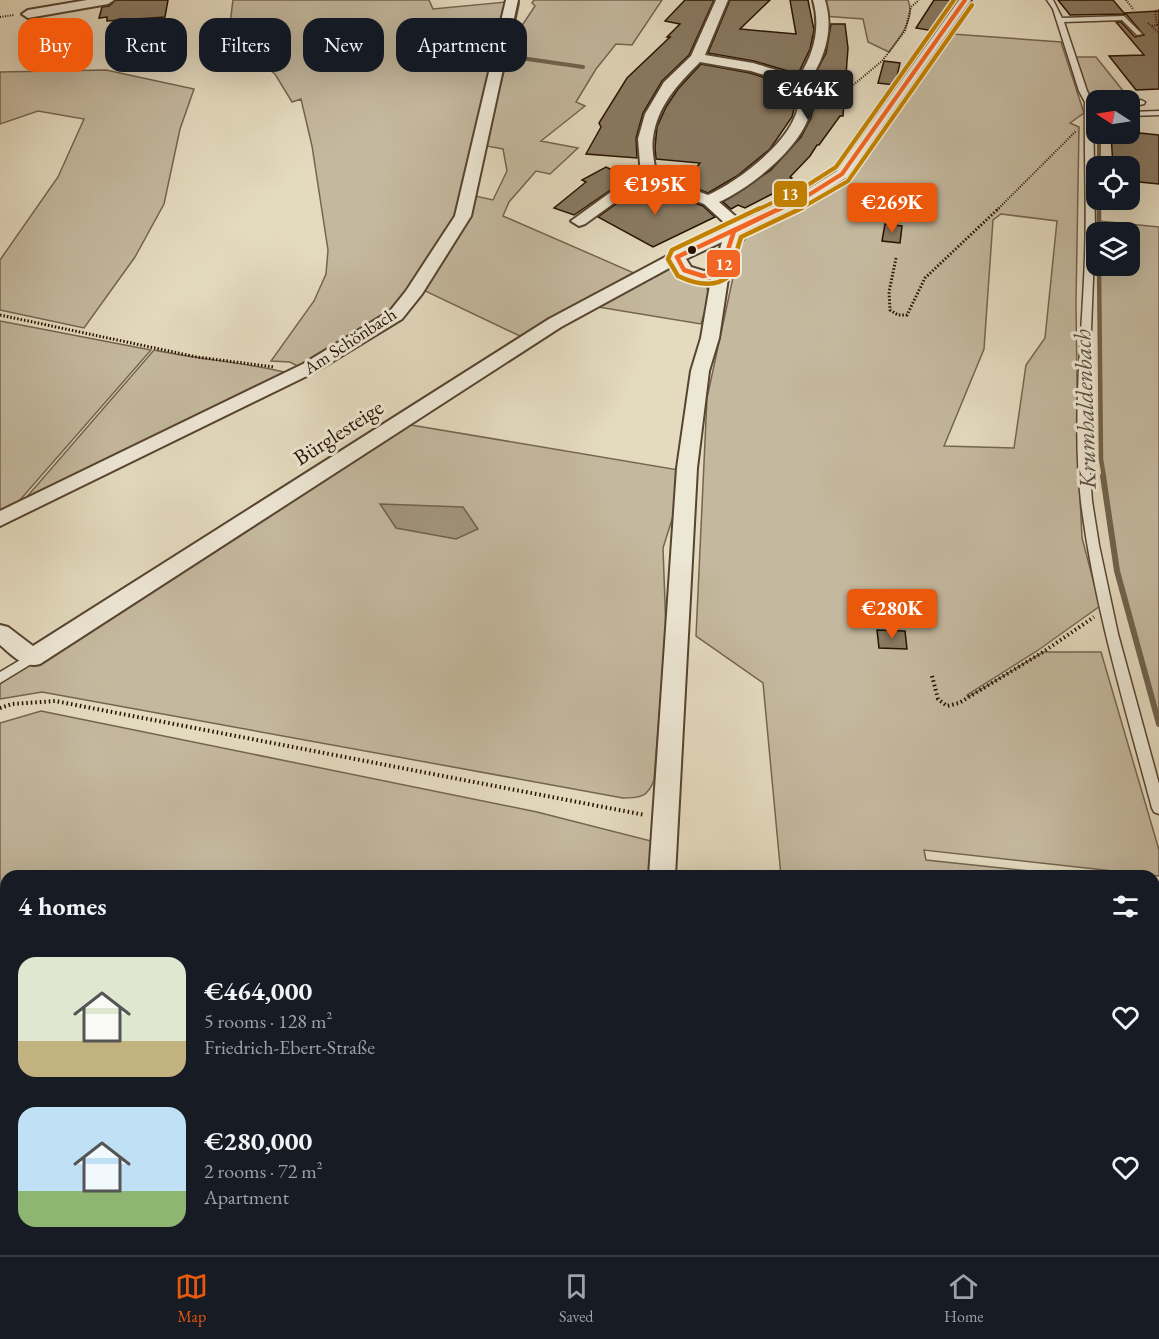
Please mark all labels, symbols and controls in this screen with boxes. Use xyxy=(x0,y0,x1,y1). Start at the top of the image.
chip: Buy xyxy=(18,18,93,72)
chip: Rent xyxy=(105,18,187,72)
chip: Filters xyxy=(199,18,291,72)
chip: New xyxy=(303,18,384,72)
chip: Apartment xyxy=(396,18,527,72)
pin: €464K xyxy=(766,70,850,121)
text: €464K xyxy=(777,76,839,102)
north arrow xyxy=(1086,90,1140,144)
map controls xyxy=(1086,90,1140,276)
button: locate xyxy=(1086,156,1140,210)
pin: €195K xyxy=(613,165,697,216)
text: €195K xyxy=(624,171,686,197)
line badge: 13 xyxy=(773,180,808,208)
pin: €269K xyxy=(850,183,934,234)
text: 13 xyxy=(782,184,798,205)
text: €269K xyxy=(861,189,923,215)
button: layers xyxy=(1086,222,1140,276)
unlabelled marker xyxy=(686,244,698,256)
line badge: 12 xyxy=(706,249,741,278)
text: 12 xyxy=(716,254,733,275)
street label: Am Schönbach xyxy=(298,302,400,380)
water label: Krumhaldenbach xyxy=(1066,328,1103,491)
street label: Bürglesteige xyxy=(288,392,389,472)
pin: €280K xyxy=(850,589,934,640)
text: €280K xyxy=(861,595,923,621)
text: 4 homes xyxy=(18,889,107,923)
icon: filters xyxy=(1109,890,1142,923)
text: €464,000 xyxy=(204,974,312,1008)
icon: home xyxy=(66,981,138,1053)
icon: heart xyxy=(1109,1001,1142,1034)
text: 5 rooms · 128 m² xyxy=(204,1008,332,1034)
text: Friedrich-Ebert-Straße xyxy=(204,1034,375,1060)
text: €280,000 xyxy=(204,1124,312,1158)
icon: home xyxy=(66,1131,138,1203)
icon: heart xyxy=(1109,1151,1142,1184)
text: 2 rooms · 72 m² xyxy=(204,1158,323,1184)
text: Apartment xyxy=(204,1184,289,1210)
tab: Map xyxy=(175,1270,208,1327)
tab: Saved xyxy=(559,1270,593,1327)
tab: Home xyxy=(944,1270,984,1327)

